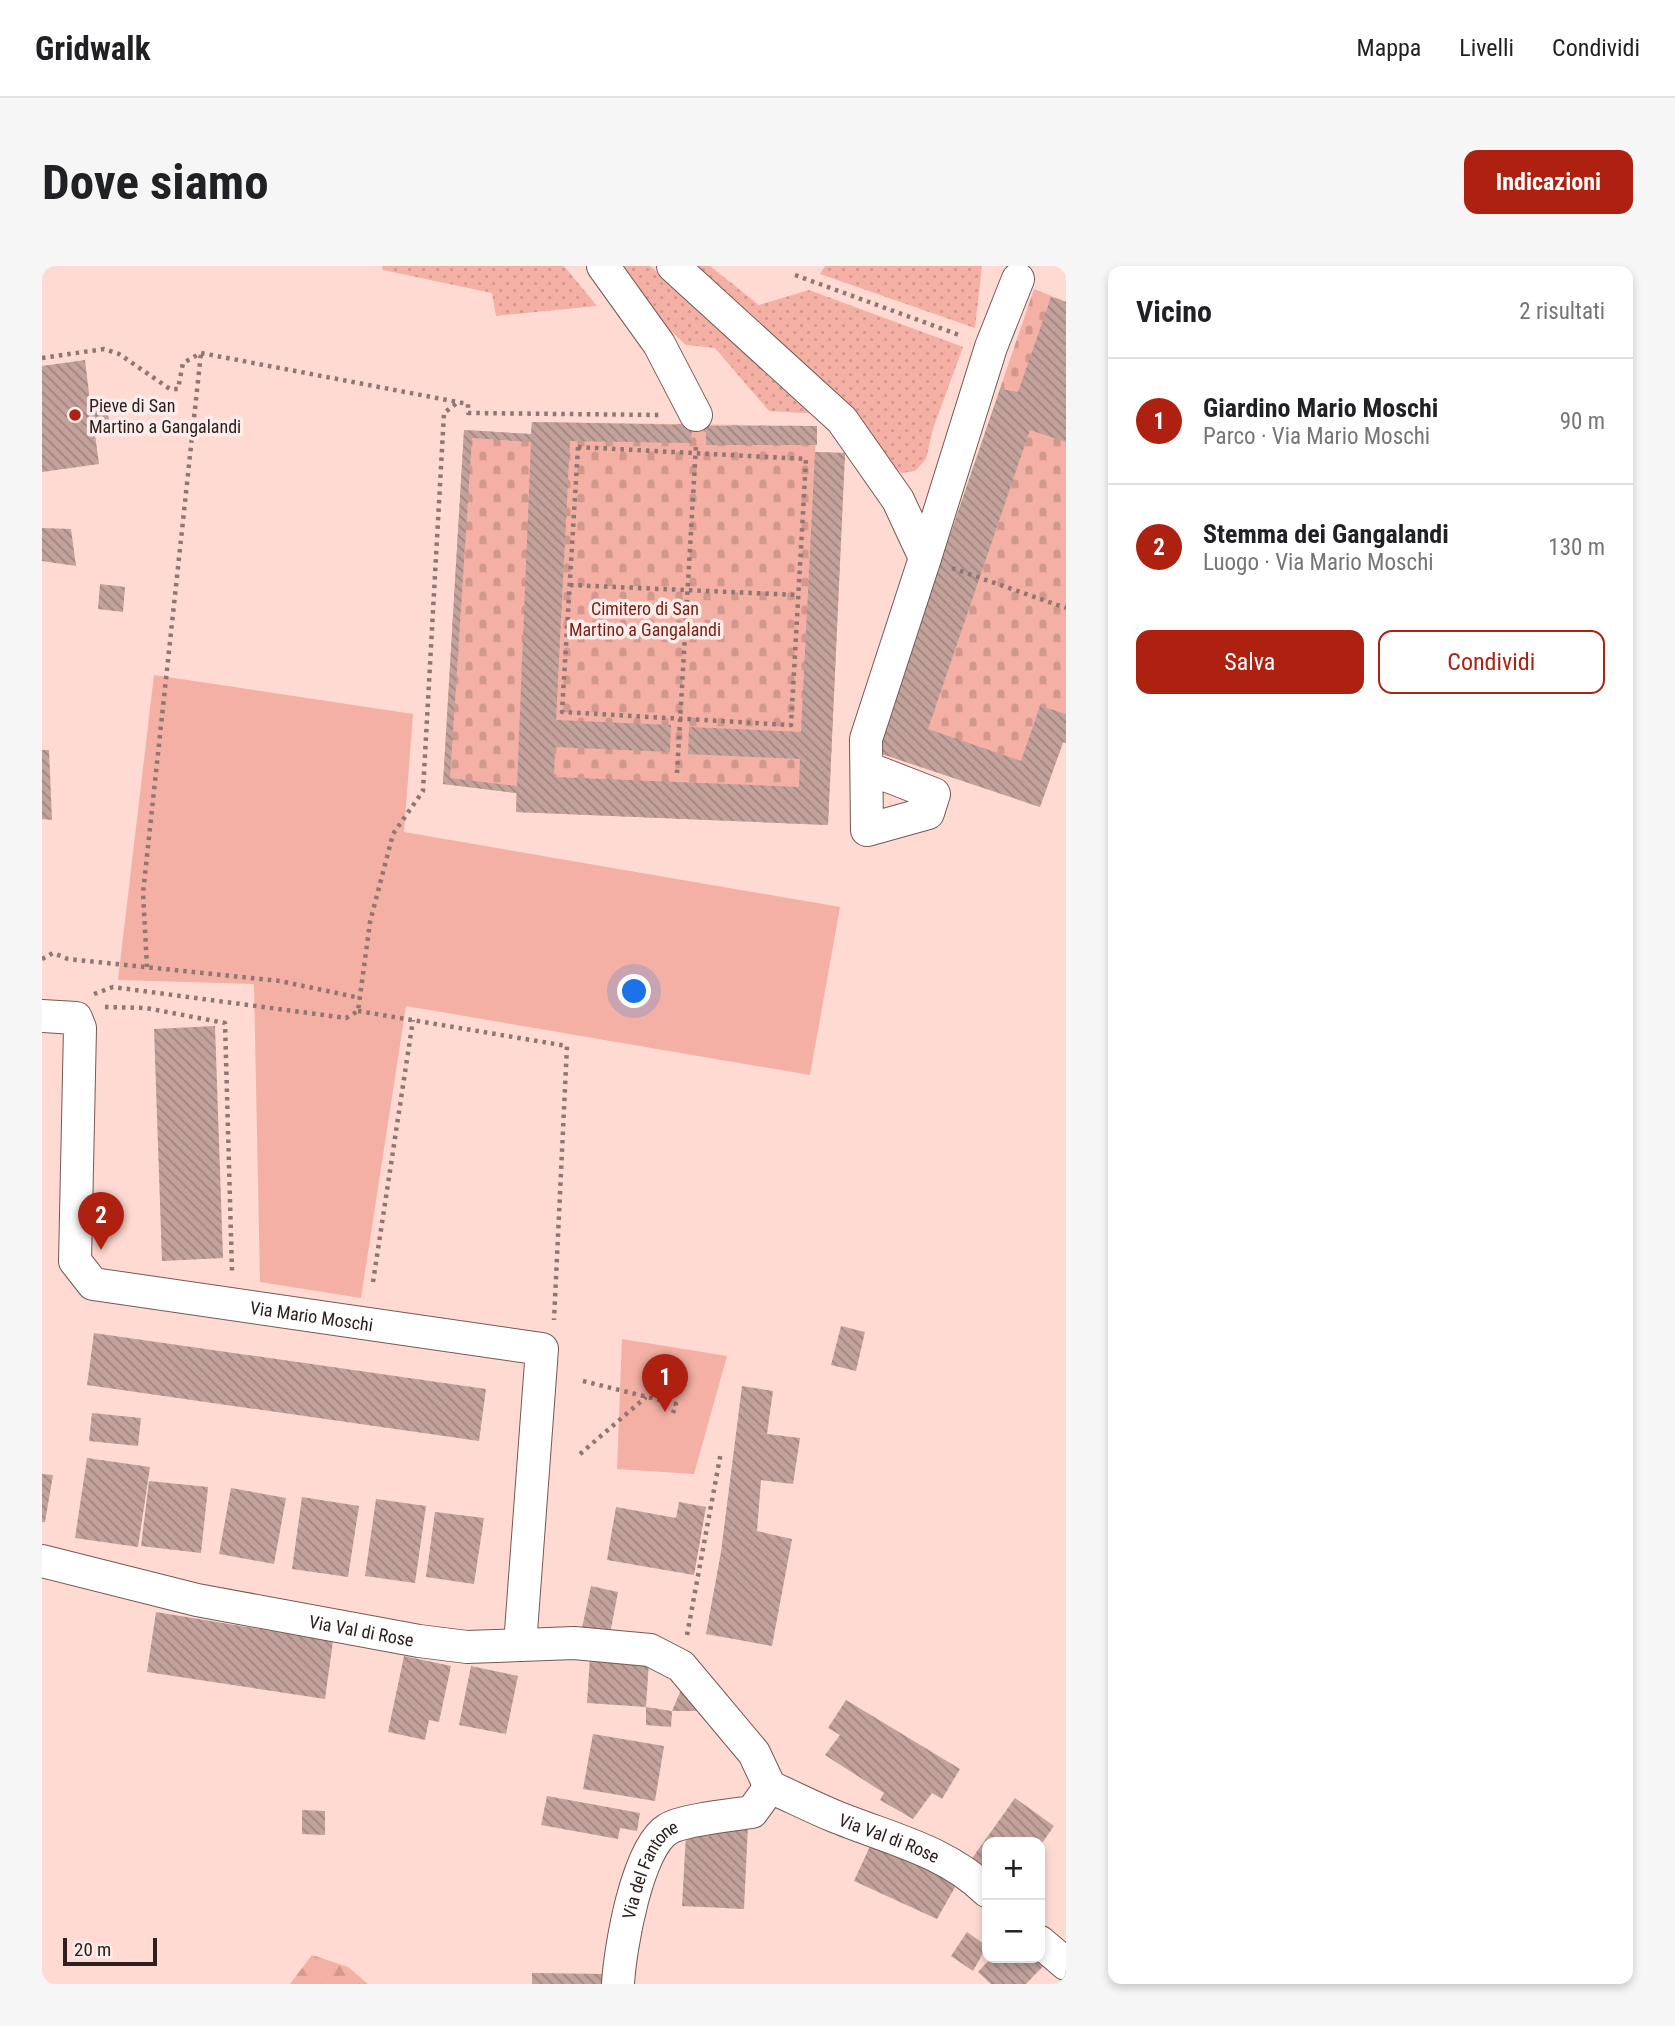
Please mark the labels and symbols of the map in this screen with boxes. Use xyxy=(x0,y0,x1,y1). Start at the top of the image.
place label: Pieve di San Martino a Gangalandi xyxy=(89,395,241,437)
marker: Pieve di San Martino a Gangalandi xyxy=(67,407,83,423)
park label: Cimitero di San Martino a Gangalandi xyxy=(569,598,721,640)
your location xyxy=(617,974,651,1008)
pin: 2 xyxy=(78,1192,124,1250)
street label: Via Mario Moschi xyxy=(249,1296,375,1335)
pin: 1 xyxy=(642,1354,688,1412)
street label: Via Val di Rose xyxy=(307,1610,415,1650)
street label: Via Val di Rose xyxy=(836,1809,943,1867)
street label: Via del Fantone xyxy=(617,1815,681,1921)
scale bar xyxy=(63,1935,158,1967)

